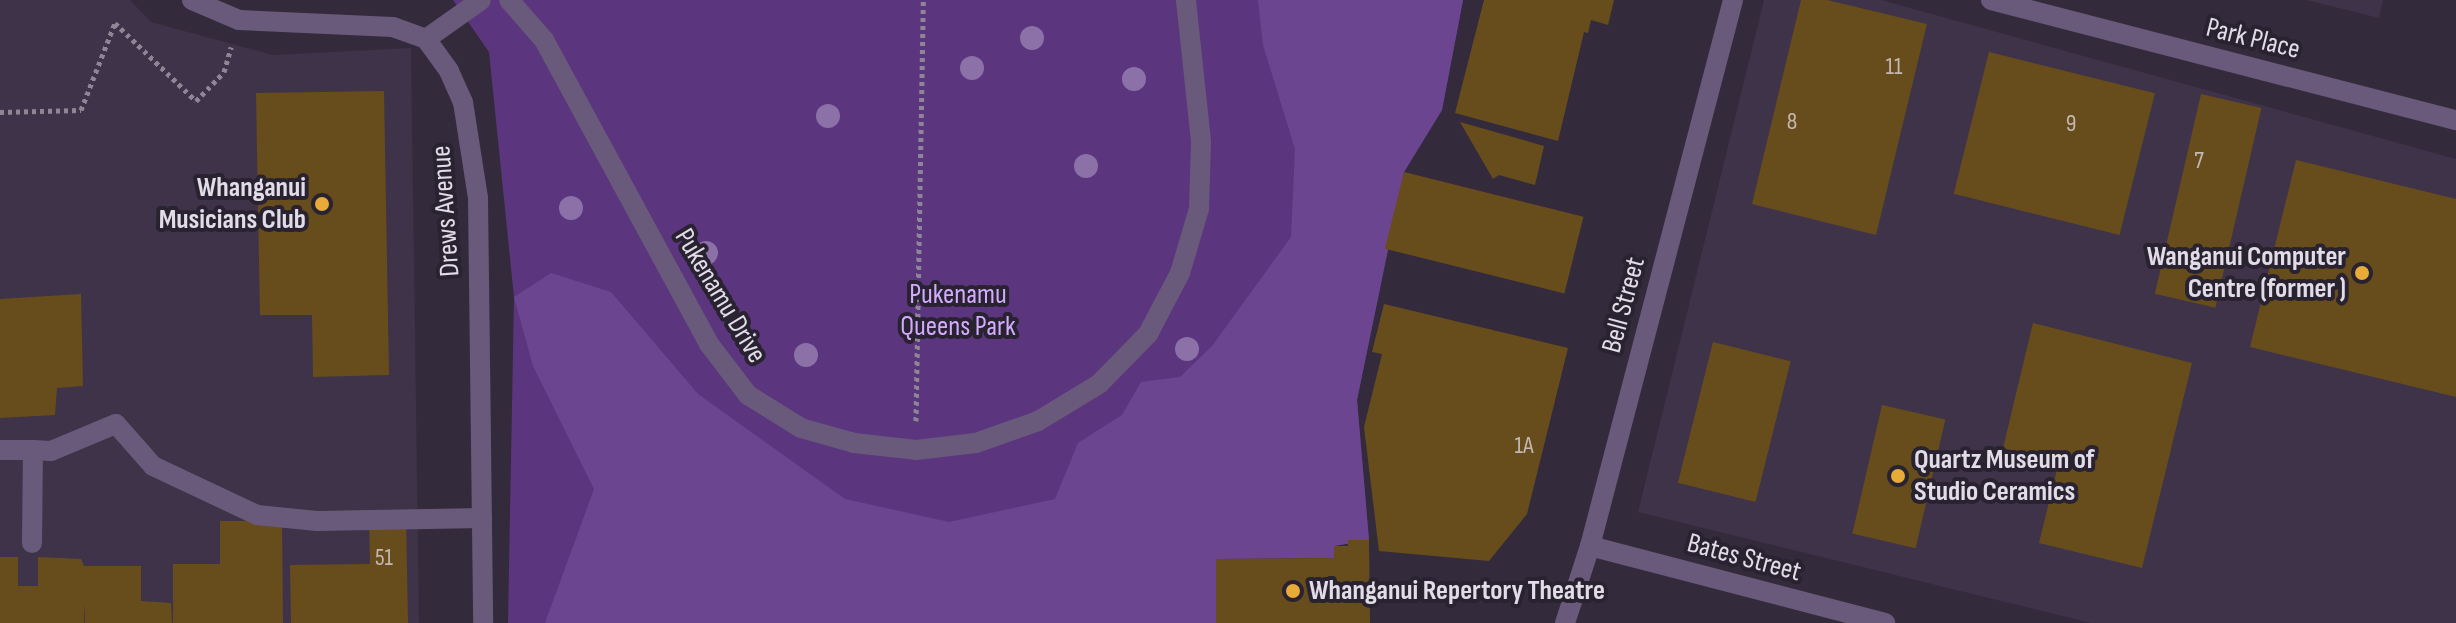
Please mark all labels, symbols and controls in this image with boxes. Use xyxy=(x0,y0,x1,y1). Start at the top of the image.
street label: Park Place xyxy=(2203,11,2303,67)
house number: 11 xyxy=(1886,53,1902,81)
house number: 8 xyxy=(1787,108,1797,136)
house number: 9 xyxy=(2066,110,2076,138)
street label: Drews Avenue xyxy=(425,144,467,278)
house number: 7 xyxy=(2194,147,2204,175)
place label: Whanganui Musicians Club xyxy=(159,171,306,237)
marker: Whanganui Musicians Club xyxy=(313,195,331,213)
street label: Pukenamu Drive xyxy=(667,223,773,369)
place label: Wanganui Computer Centre (former ) xyxy=(2147,240,2346,306)
street label: Bell Street xyxy=(1595,253,1653,357)
marker: Wanganui Computer Centre (former ) xyxy=(2353,264,2371,282)
park label: Pukenamu Queens Park xyxy=(900,278,1016,344)
house number: 1A xyxy=(1514,432,1534,460)
place label: Quartz Museum of Studio Ceramics xyxy=(1914,443,2095,509)
marker: Quartz Museum of Studio Ceramics xyxy=(1889,467,1907,485)
street label: Bates Street xyxy=(1683,527,1805,589)
house number: 51 xyxy=(375,544,393,572)
place label: Whanganui Repertory Theatre xyxy=(1309,574,1605,608)
marker: Whanganui Repertory Theatre xyxy=(1284,582,1302,600)

